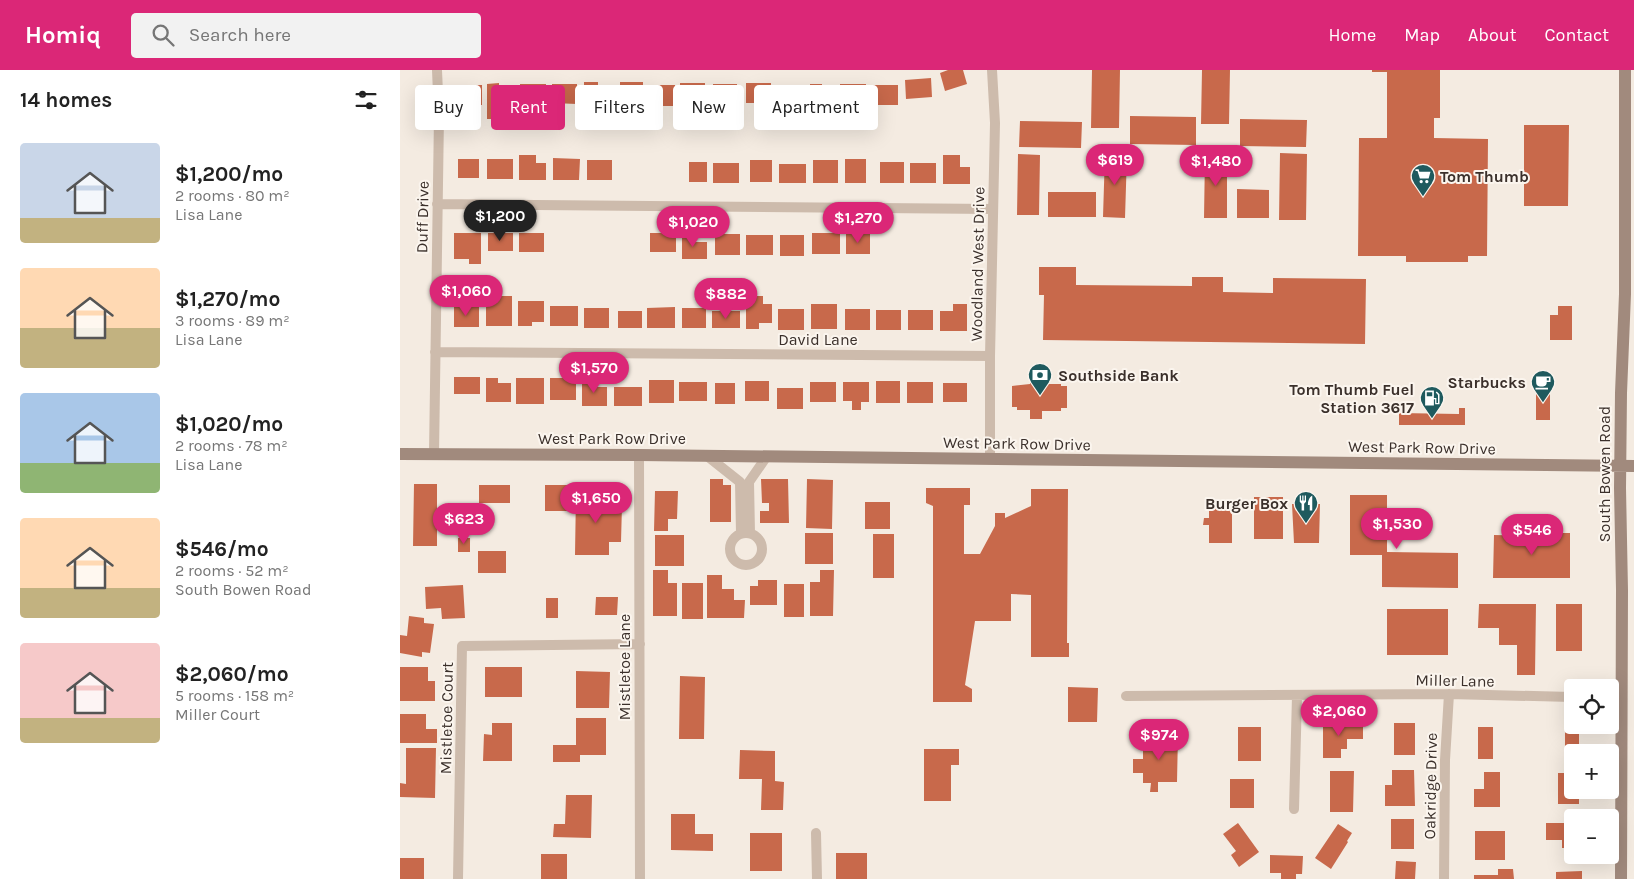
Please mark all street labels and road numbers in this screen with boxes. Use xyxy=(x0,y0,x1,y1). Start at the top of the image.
street label: Duff Drive xyxy=(412,181,433,253)
street label: Woodland West Drive xyxy=(967,187,988,341)
street label: David Lane xyxy=(778,330,858,349)
street label: South Bowen Road xyxy=(1595,406,1614,542)
street label: West Park Row Drive xyxy=(538,429,686,448)
street label: West Park Row Drive xyxy=(943,433,1091,454)
street label: West Park Row Drive xyxy=(1348,437,1496,458)
street label: Mistletoe Lane xyxy=(615,614,634,720)
street label: Mistletoe Court xyxy=(436,662,457,774)
street label: Miller Lane xyxy=(1415,670,1495,691)
street label: Oakridge Drive xyxy=(1420,733,1441,839)

